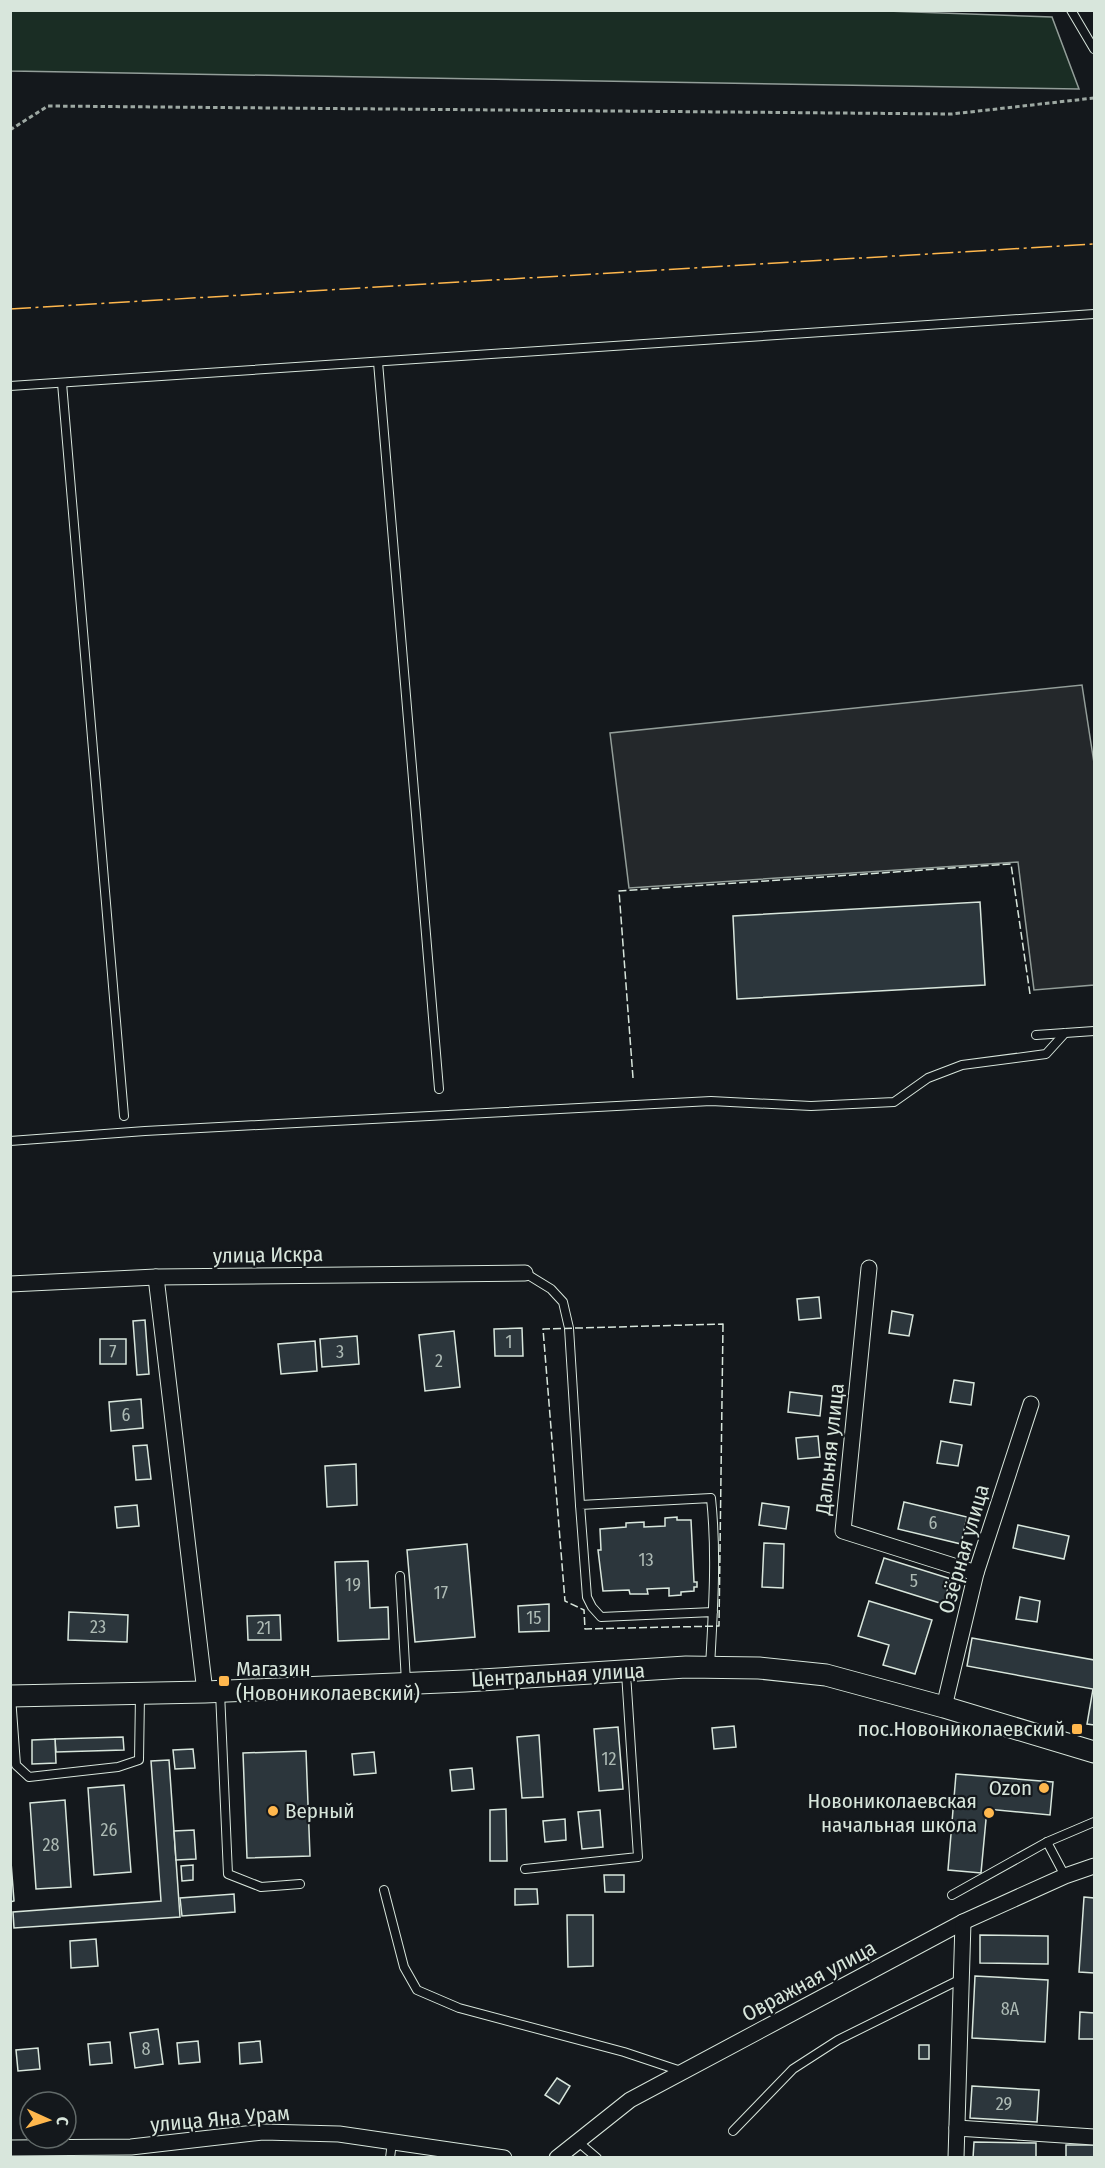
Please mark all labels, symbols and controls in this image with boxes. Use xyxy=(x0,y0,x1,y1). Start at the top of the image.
street label: улица Искра xyxy=(213,1241,323,1269)
house number: 1 xyxy=(505,1331,513,1353)
house number: 7 xyxy=(109,1341,117,1363)
house number: 3 xyxy=(336,1341,344,1363)
house number: 2 xyxy=(435,1350,443,1372)
street label: Дальняя улица xyxy=(810,1382,850,1517)
house number: 6 xyxy=(122,1404,131,1426)
street label: Озёрная улица xyxy=(933,1481,995,1617)
house number: 6 xyxy=(929,1512,938,1534)
house number: 13 xyxy=(638,1549,654,1571)
house number: 5 xyxy=(910,1570,918,1592)
house number: 19 xyxy=(345,1574,361,1596)
house number: 17 xyxy=(434,1582,448,1604)
house number: 15 xyxy=(526,1607,542,1629)
house number: 23 xyxy=(90,1616,106,1638)
house number: 21 xyxy=(257,1617,271,1639)
place label: Магазин (Новониколаевский) xyxy=(236,1656,420,1706)
street label: Центральная улица xyxy=(470,1657,646,1693)
marker: Магазин (Новониколаевский) xyxy=(217,1674,231,1688)
place label: пос.Новониколаевский xyxy=(858,1716,1065,1742)
marker: пос.Новониколаевский xyxy=(1070,1722,1084,1736)
house number: 12 xyxy=(602,1748,617,1770)
place label: Ozon xyxy=(989,1775,1032,1801)
marker: Ozon xyxy=(1037,1781,1051,1795)
place label: Новониколаевская начальная школа xyxy=(808,1788,977,1838)
place label: Верный xyxy=(285,1798,354,1824)
marker: Верный xyxy=(266,1804,280,1818)
marker: Новониколаевская начальная школа xyxy=(982,1806,996,1820)
house number: 26 xyxy=(101,1819,118,1841)
house number: 28 xyxy=(43,1834,59,1856)
street label: Овражная улица xyxy=(738,1935,880,2027)
house number: 8А xyxy=(1001,1998,1020,2020)
house number: 8 xyxy=(142,2038,151,2060)
north arrow xyxy=(18,2090,78,2150)
house number: 29 xyxy=(996,2093,1012,2115)
street label: улица Яна Урам xyxy=(149,2100,291,2138)
text: С xyxy=(53,2116,72,2126)

